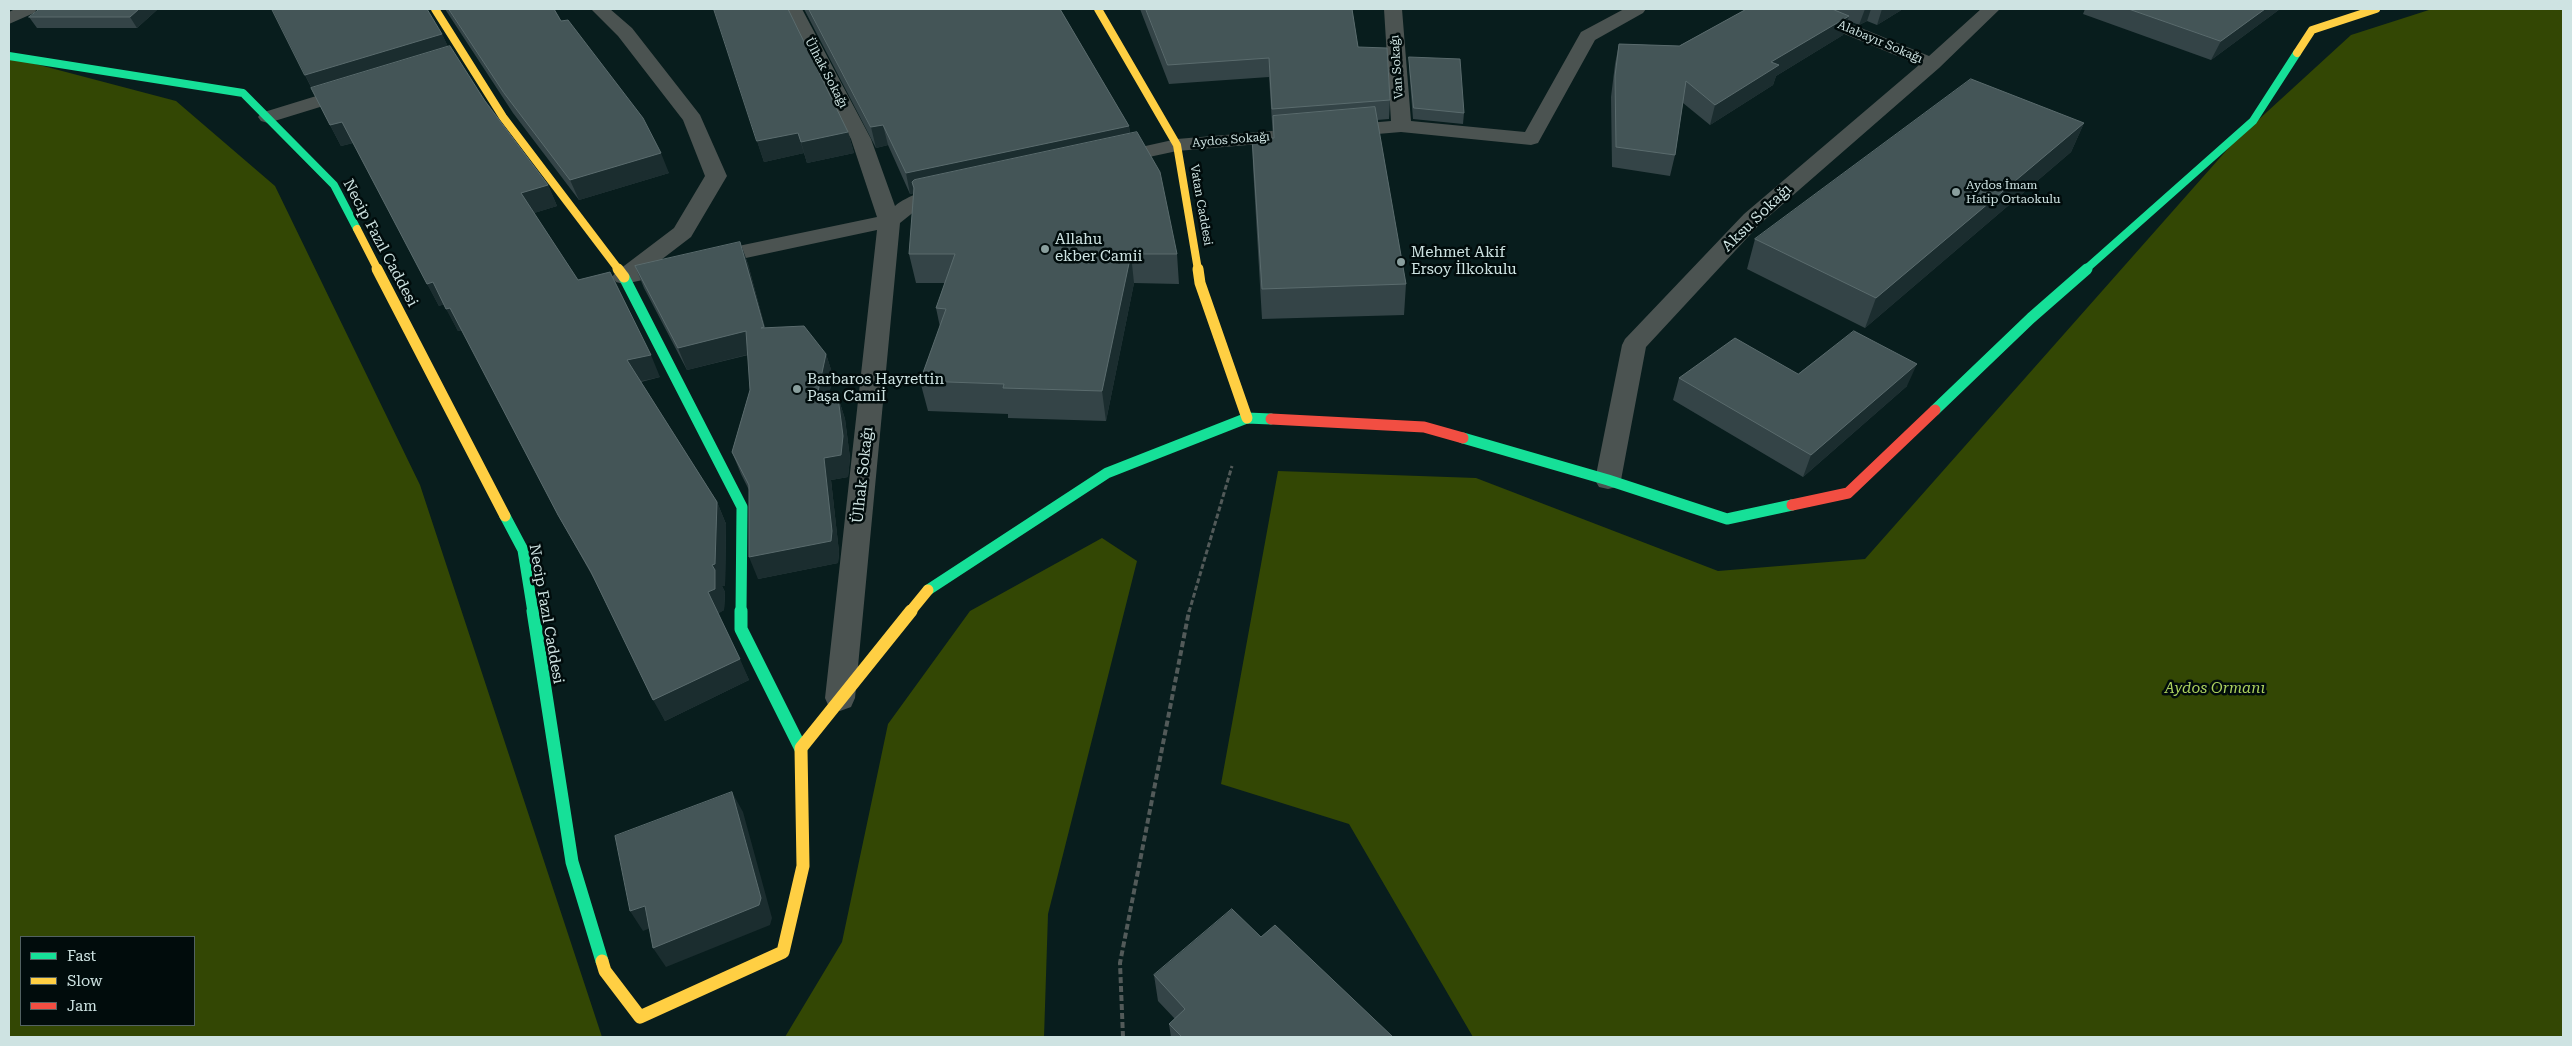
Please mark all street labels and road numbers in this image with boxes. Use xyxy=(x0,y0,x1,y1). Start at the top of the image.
street label: Alabayır Sokağı xyxy=(1835,18,1925,66)
street label: Van Sokağı xyxy=(1388,34,1406,100)
street label: Ülhak Sokağı xyxy=(801,35,851,111)
street label: Aydos Sokağı xyxy=(1192,129,1270,151)
street label: Vatan Caddesi xyxy=(1187,163,1215,247)
street label: Necip Fazıl Caddesi xyxy=(339,176,421,310)
street label: Aksu Sokağı xyxy=(1719,180,1795,256)
street label: Ülhak Sokağı xyxy=(849,426,877,524)
street label: Necip Fazıl Caddesi xyxy=(525,543,567,685)

